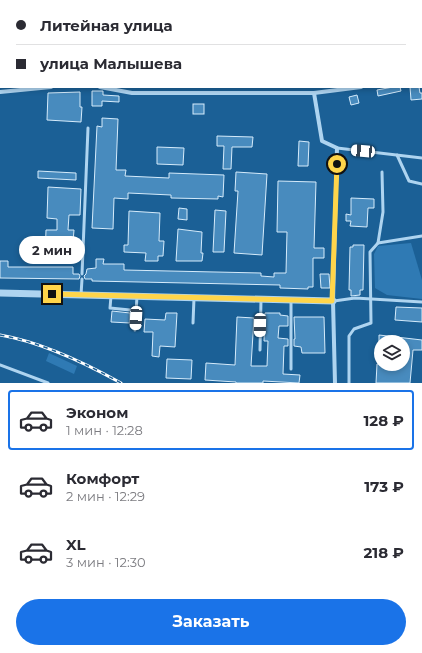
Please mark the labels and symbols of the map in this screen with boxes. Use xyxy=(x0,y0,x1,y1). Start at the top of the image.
car xyxy=(351,144,375,158)
route start xyxy=(328,155,346,173)
callout: 2 мин xyxy=(19,236,85,264)
route end xyxy=(43,285,61,303)
car xyxy=(129,306,143,330)
car xyxy=(254,313,266,337)

